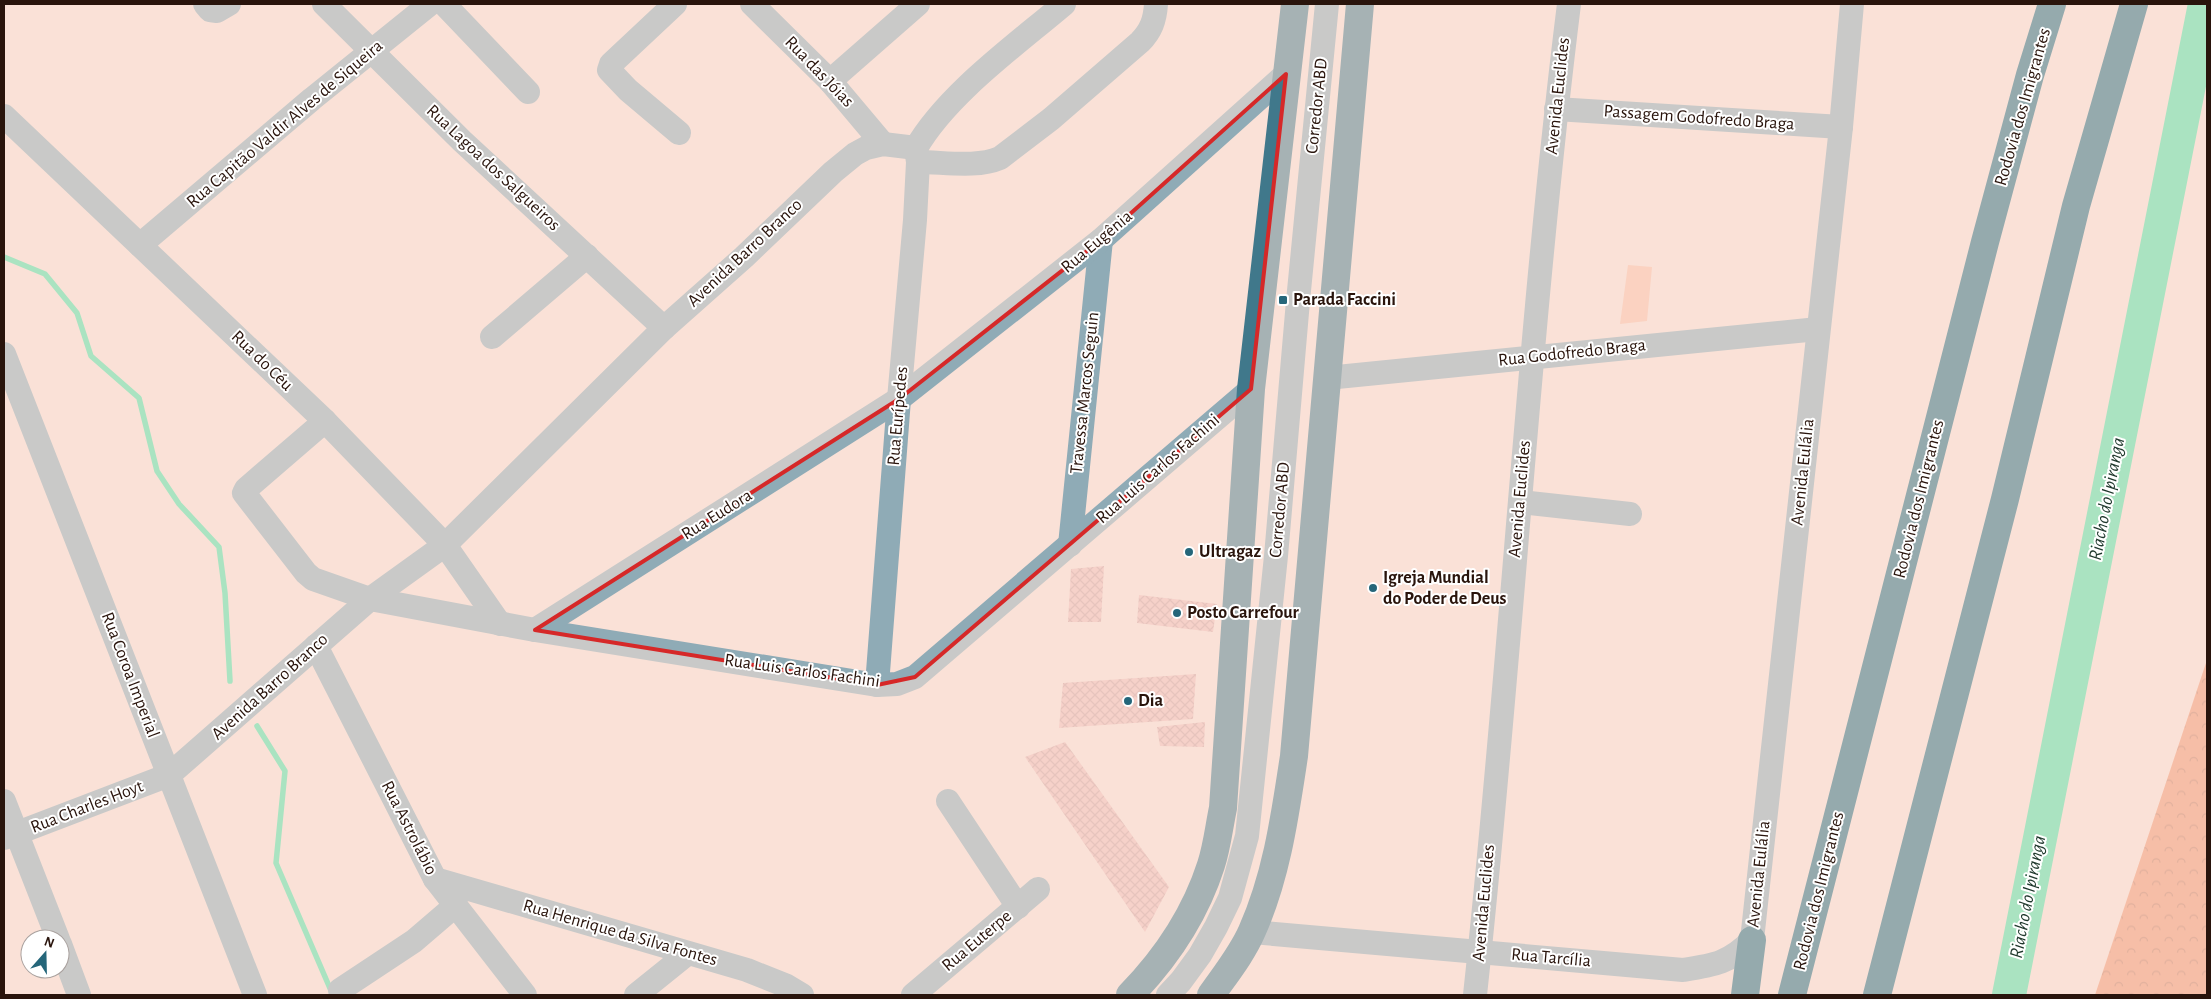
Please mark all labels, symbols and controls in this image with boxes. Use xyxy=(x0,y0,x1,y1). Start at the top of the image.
street label: Rodovia dos Imigrantes xyxy=(1992,26,2054,188)
street label: Rua das Jóias xyxy=(781,33,857,111)
street label: Rua Capitão Valdir Alves de Siqueira xyxy=(183,37,387,211)
street label: Avenida Euclides xyxy=(1543,37,1573,155)
street label: Corredor ABD xyxy=(1303,57,1331,155)
street label: Rua Lagoa dos Salgueiros xyxy=(423,102,563,234)
street label: Passagem Godofredo Braga xyxy=(1603,102,1795,134)
street label: Avenida Barro Branco xyxy=(684,195,806,311)
street label: Rua Eugênia xyxy=(1058,207,1136,277)
place label: Parada Faccini xyxy=(1293,291,1396,309)
marker: Parada Faccini xyxy=(1277,294,1289,306)
street label: Travessa Marcos Seguin xyxy=(1068,311,1102,475)
street label: Rua do Céu xyxy=(228,328,296,394)
street label: Rua Godofredo Braga xyxy=(1497,336,1647,370)
street label: Rua Eurípedes xyxy=(885,366,911,466)
street label: Rua Luis Carlos Fachini xyxy=(1093,411,1223,527)
street label: Avenida Eulália xyxy=(1788,418,1818,526)
street label: Rodovia dos Imigrantes xyxy=(1891,418,1947,580)
water label: Riacho do Ipiranga xyxy=(2086,436,2128,562)
street label: Avenida Euclides xyxy=(1506,440,1534,558)
street label: Corredor ABD xyxy=(1267,461,1293,559)
street label: Rua Eudora xyxy=(679,486,755,544)
place label: Ultragaz xyxy=(1199,543,1261,561)
marker: Ultragaz xyxy=(1183,546,1195,558)
place label: Igreja Mundial do Poder de Deus xyxy=(1383,569,1507,608)
marker: Igreja Mundial do Poder de Deus xyxy=(1367,582,1379,594)
place label: Posto Carrefour xyxy=(1187,604,1300,622)
marker: Posto Carrefour xyxy=(1171,607,1183,619)
street label: Rua Coroa Imperial xyxy=(98,610,162,740)
street label: Avenida Barro Branco xyxy=(208,630,332,744)
street label: Rua Luis Carlos Fachini xyxy=(723,651,881,691)
place label: Dia xyxy=(1138,692,1163,710)
marker: Dia xyxy=(1122,695,1134,707)
street label: Rua Charles Hoyt xyxy=(28,777,146,837)
street label: Rua Astrolábio xyxy=(378,778,440,878)
street label: Rodovia dos Imigrantes xyxy=(1791,810,1847,972)
street label: Avenida Eulália xyxy=(1744,820,1774,928)
water label: Riacho do Ipiranga xyxy=(2007,834,2049,960)
street label: Avenida Euclides xyxy=(1470,844,1498,962)
street label: Rua Henrique da Silva Fontes xyxy=(521,897,719,969)
street label: Rua Euterpe xyxy=(939,907,1015,975)
north arrow xyxy=(20,929,70,979)
text: N xyxy=(42,934,56,951)
street label: Rua Tarcília xyxy=(1510,946,1592,970)

